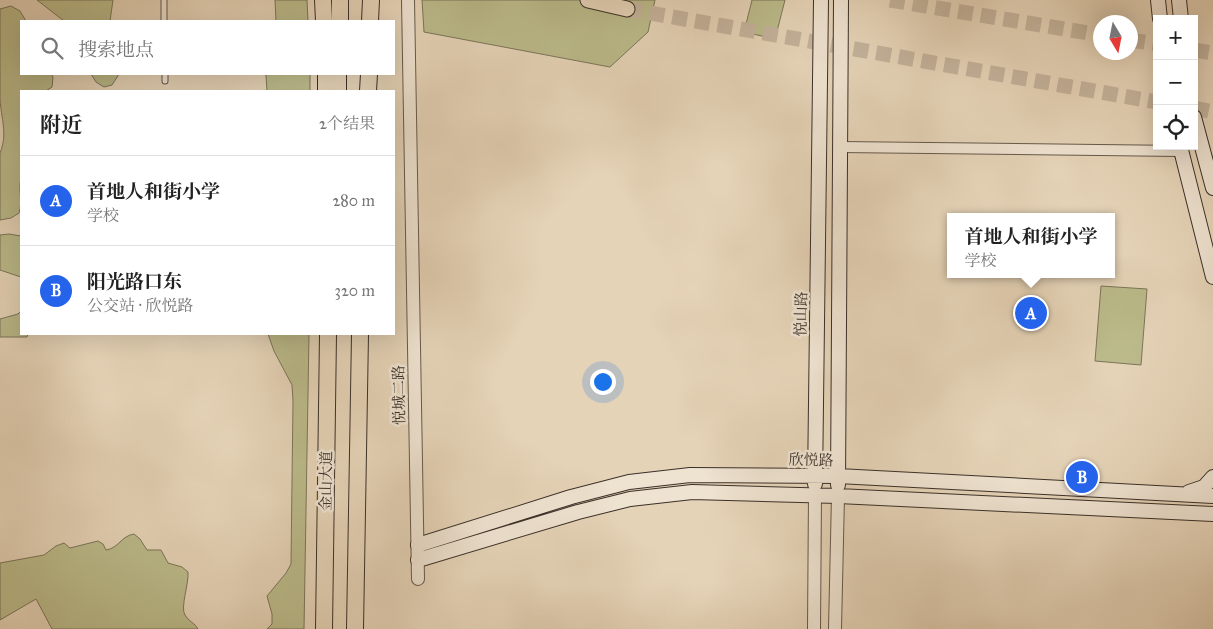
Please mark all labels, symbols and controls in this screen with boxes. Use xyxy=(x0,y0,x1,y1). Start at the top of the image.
north arrow xyxy=(1093,15,1138,60)
map controls xyxy=(1153,15,1198,150)
button: + xyxy=(1153,15,1198,60)
search box xyxy=(20,20,395,75)
icon: search xyxy=(38,34,66,62)
text: 搜索地点 xyxy=(78,38,154,61)
button: − xyxy=(1153,60,1198,105)
button: locate xyxy=(1153,105,1198,150)
text: 附近 xyxy=(40,112,82,138)
text: 2个结果 xyxy=(319,114,375,133)
text: 首地人和街小学 xyxy=(87,180,220,203)
text: A xyxy=(51,191,61,210)
text: 280 m xyxy=(332,191,375,210)
text: 学校 xyxy=(87,206,119,225)
popup xyxy=(947,213,1115,278)
text: 首地人和街小学 xyxy=(964,225,1098,248)
text: 学校 xyxy=(964,251,997,270)
text: 阳光路口东 xyxy=(87,270,182,293)
text: B xyxy=(51,281,61,300)
text: 320 m xyxy=(335,281,375,300)
street label: 悦山路 xyxy=(792,291,810,337)
pin: A xyxy=(1015,294,1047,332)
text: 公交站 · 欣悦路 xyxy=(87,296,193,315)
street label: 悦城二路 xyxy=(389,365,409,425)
your location xyxy=(590,369,616,395)
street label: 金山大道 xyxy=(316,451,336,511)
street label: 欣悦路 xyxy=(788,451,834,469)
pin: B xyxy=(1066,458,1098,496)

